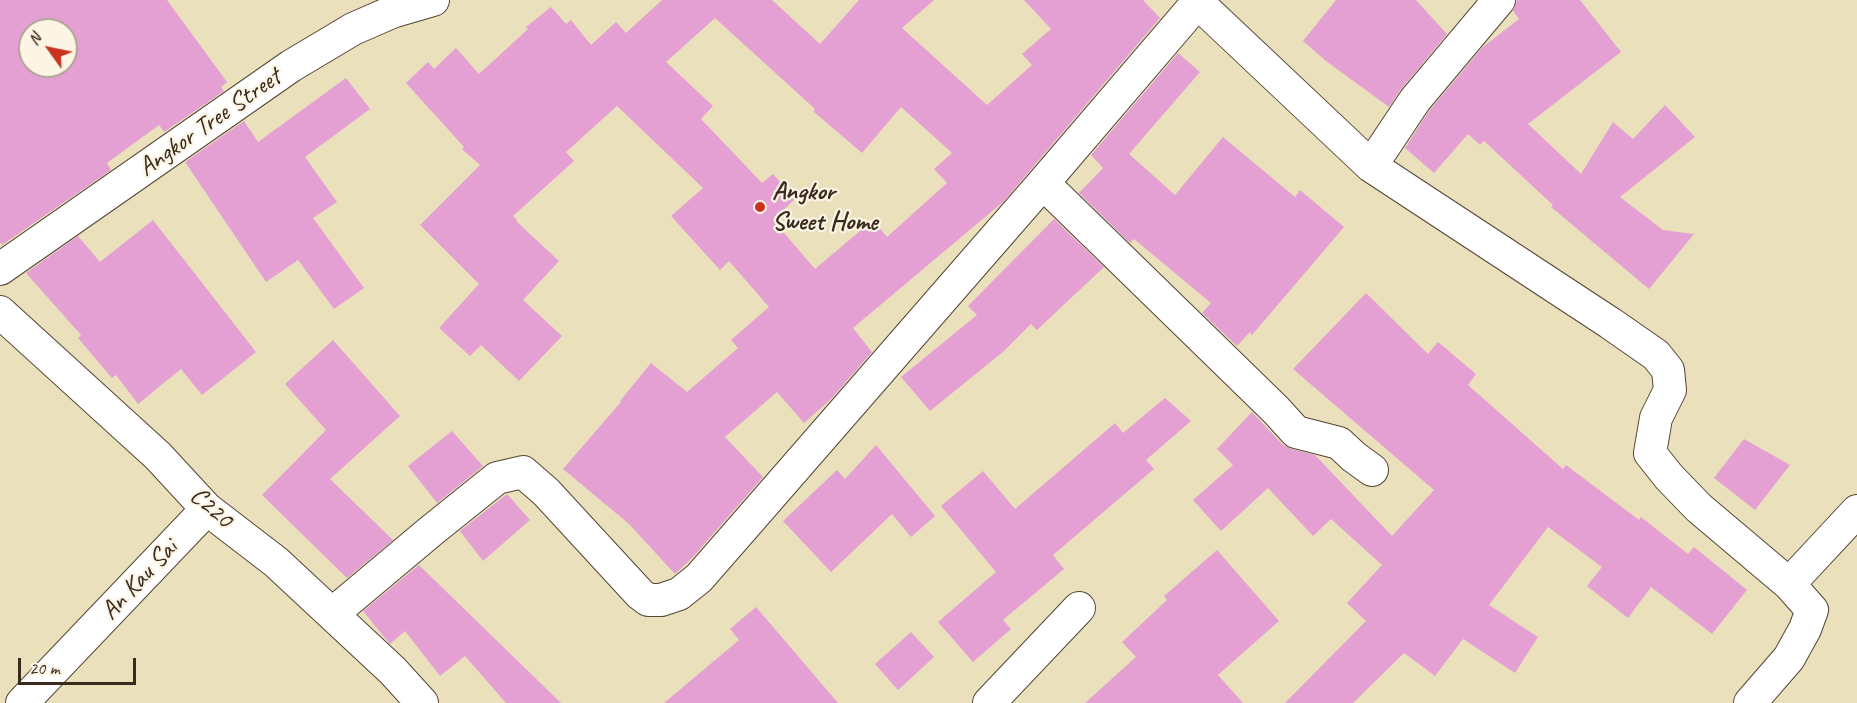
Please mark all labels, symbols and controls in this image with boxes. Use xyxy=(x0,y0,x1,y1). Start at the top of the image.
north arrow xyxy=(18,18,78,78)
text: N xyxy=(23,30,46,49)
street label: Angkor Tree Street xyxy=(133,62,287,184)
place label: Angkor Sweet Home xyxy=(772,176,878,237)
marker: Angkor Sweet Home xyxy=(753,200,767,214)
street label: C220 xyxy=(183,481,239,535)
street label: An Kau Sai xyxy=(95,533,185,627)
scale bar xyxy=(21,646,140,684)
text: 20 m xyxy=(29,657,60,679)

